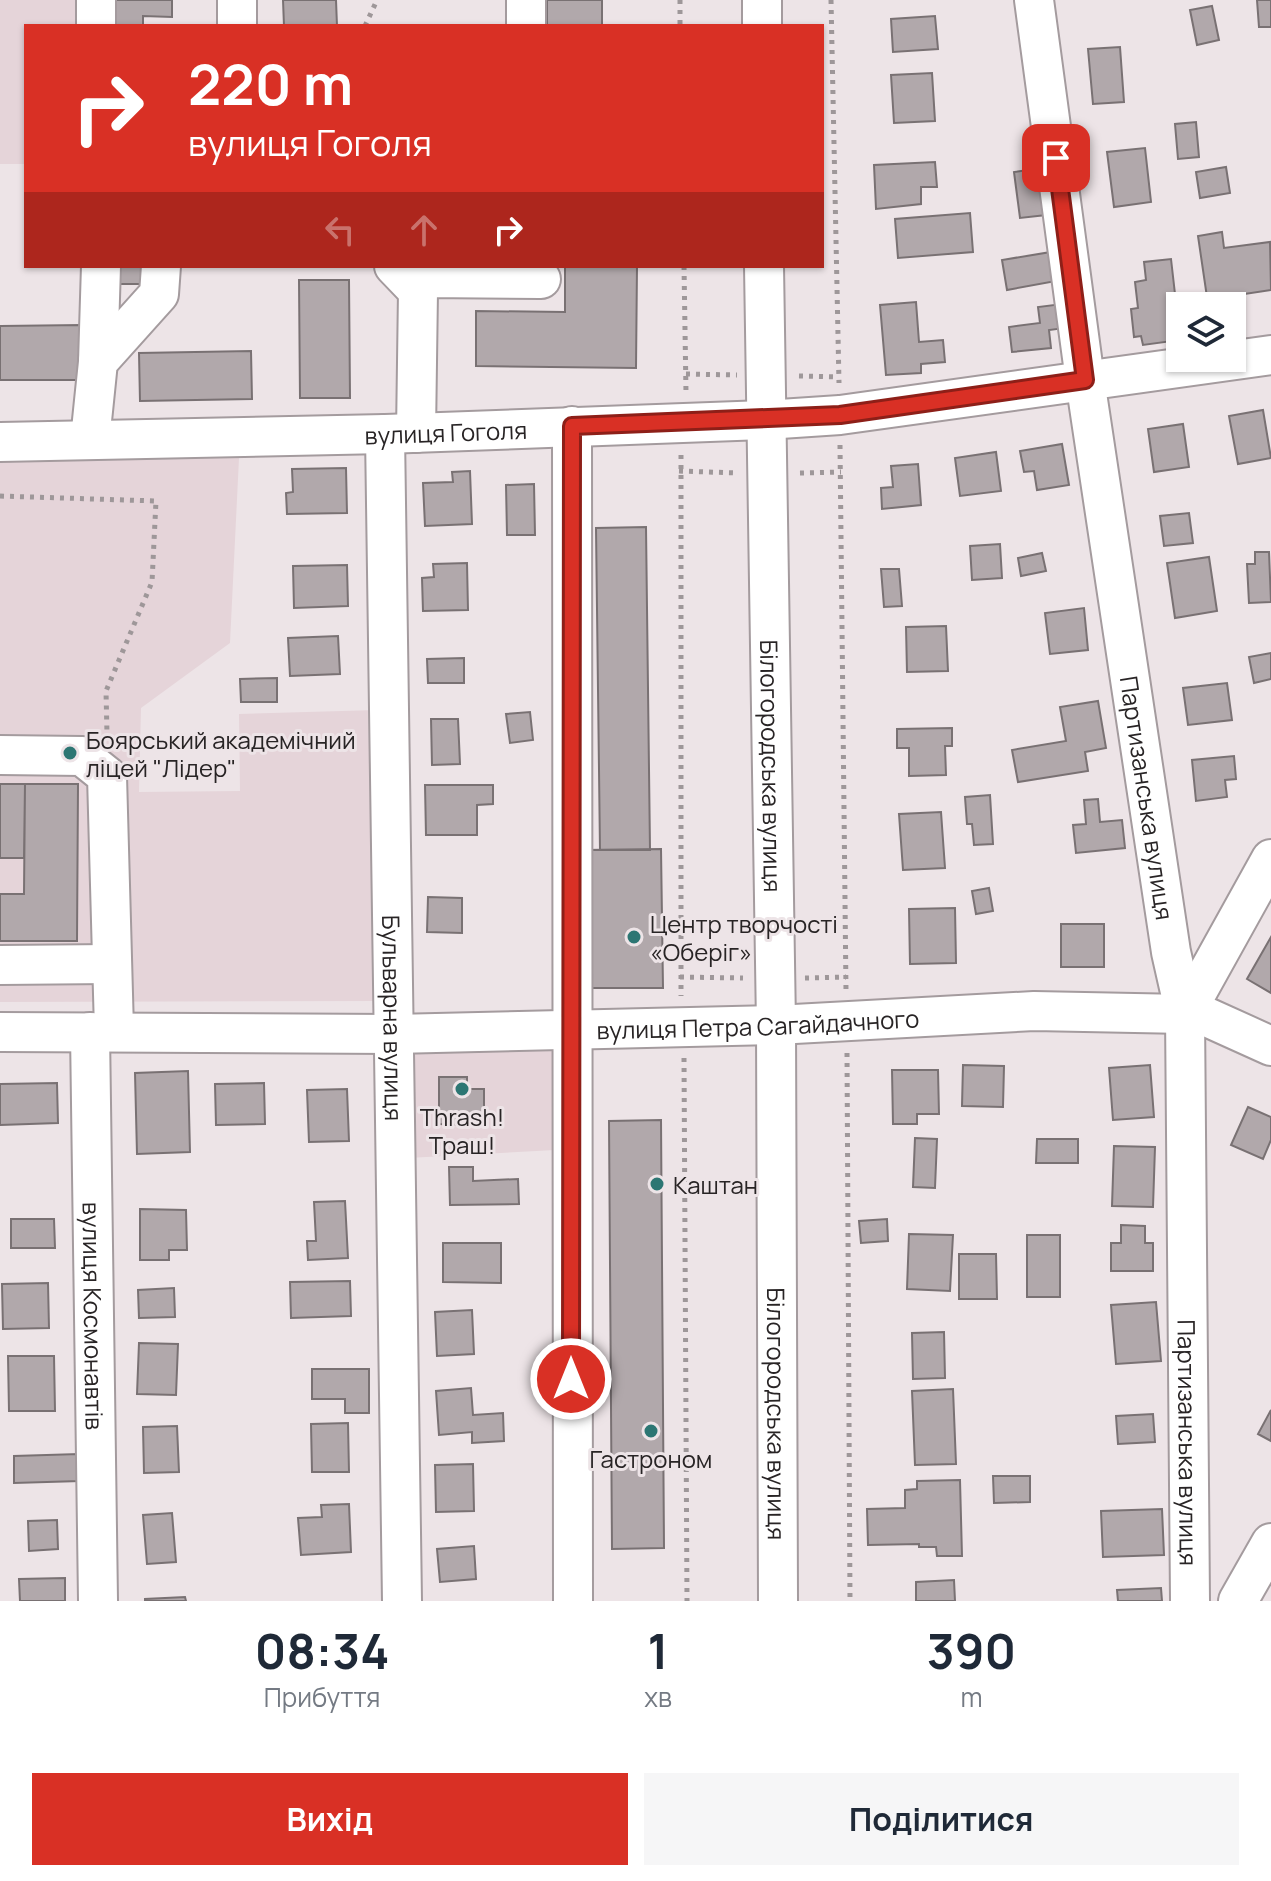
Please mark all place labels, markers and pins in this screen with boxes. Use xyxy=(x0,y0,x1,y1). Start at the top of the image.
pin xyxy=(1022,124,1090,192)
place label: Боярський академічний ліцей "Лідер" xyxy=(86,723,356,784)
marker: Боярський академічний ліцей "Лідер" xyxy=(61,744,79,762)
place label: Центр творчості «Оберіг» xyxy=(650,907,838,968)
marker: Центр творчості «Оберіг» xyxy=(625,928,643,946)
marker: Thrash! Траш! xyxy=(453,1080,471,1098)
place label: Thrash! Траш! xyxy=(420,1100,504,1161)
place label: Каштан xyxy=(673,1168,758,1201)
marker: Каштан xyxy=(648,1175,666,1193)
marker: Гастроном xyxy=(642,1422,660,1440)
place label: Гастроном xyxy=(590,1442,712,1475)

